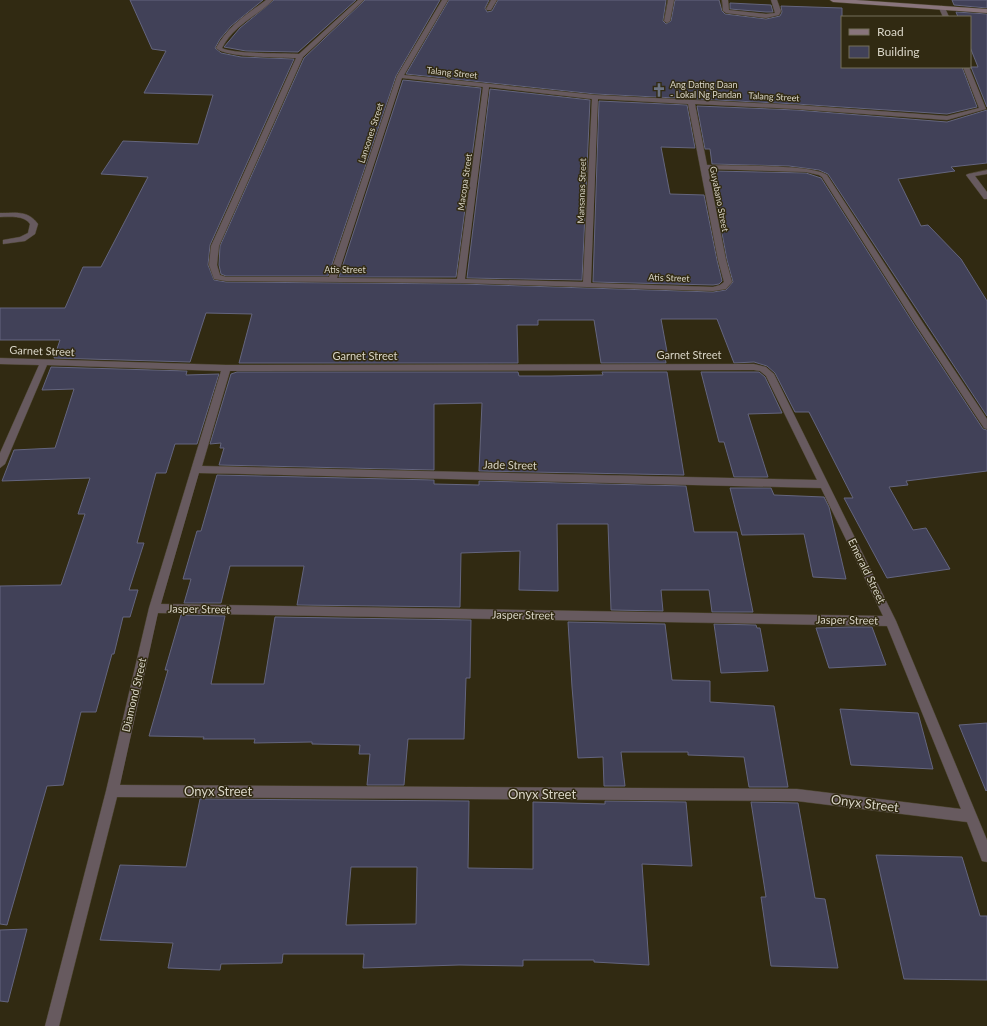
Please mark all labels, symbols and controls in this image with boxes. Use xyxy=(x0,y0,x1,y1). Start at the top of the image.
legend xyxy=(841,16,971,68)
text: Road xyxy=(877,24,904,39)
text: Building xyxy=(877,44,920,59)
street label: Talang Street xyxy=(426,64,479,81)
place label: Ang Dating Daan - Lokal Ng Pandan xyxy=(670,79,742,100)
church icon: Ang Dating Daan - Lokal Ng Pandan xyxy=(651,82,667,98)
street label: Talang Street xyxy=(748,90,801,103)
street label: Lansones Street xyxy=(356,101,386,164)
street label: Macopa Street xyxy=(455,152,474,211)
street label: Mansanas Street xyxy=(575,157,588,224)
street label: Guyabano Street xyxy=(708,165,731,233)
street label: Atis Street xyxy=(324,264,366,275)
street label: Atis Street xyxy=(648,271,691,284)
street label: Garnet Street xyxy=(9,343,75,358)
street label: Garnet Street xyxy=(656,348,722,361)
street label: Garnet Street xyxy=(332,349,398,362)
street label: Jade Street xyxy=(483,458,537,471)
street label: Emerald Street xyxy=(846,536,889,606)
street label: Jasper Street xyxy=(168,601,230,616)
street label: Jasper Street xyxy=(492,607,554,622)
street label: Jasper Street xyxy=(816,612,878,627)
street label: Diamond Street xyxy=(119,656,148,733)
street label: Onyx Street xyxy=(184,783,252,799)
street label: Onyx Street xyxy=(508,786,576,802)
street label: Onyx Street xyxy=(830,791,900,815)

